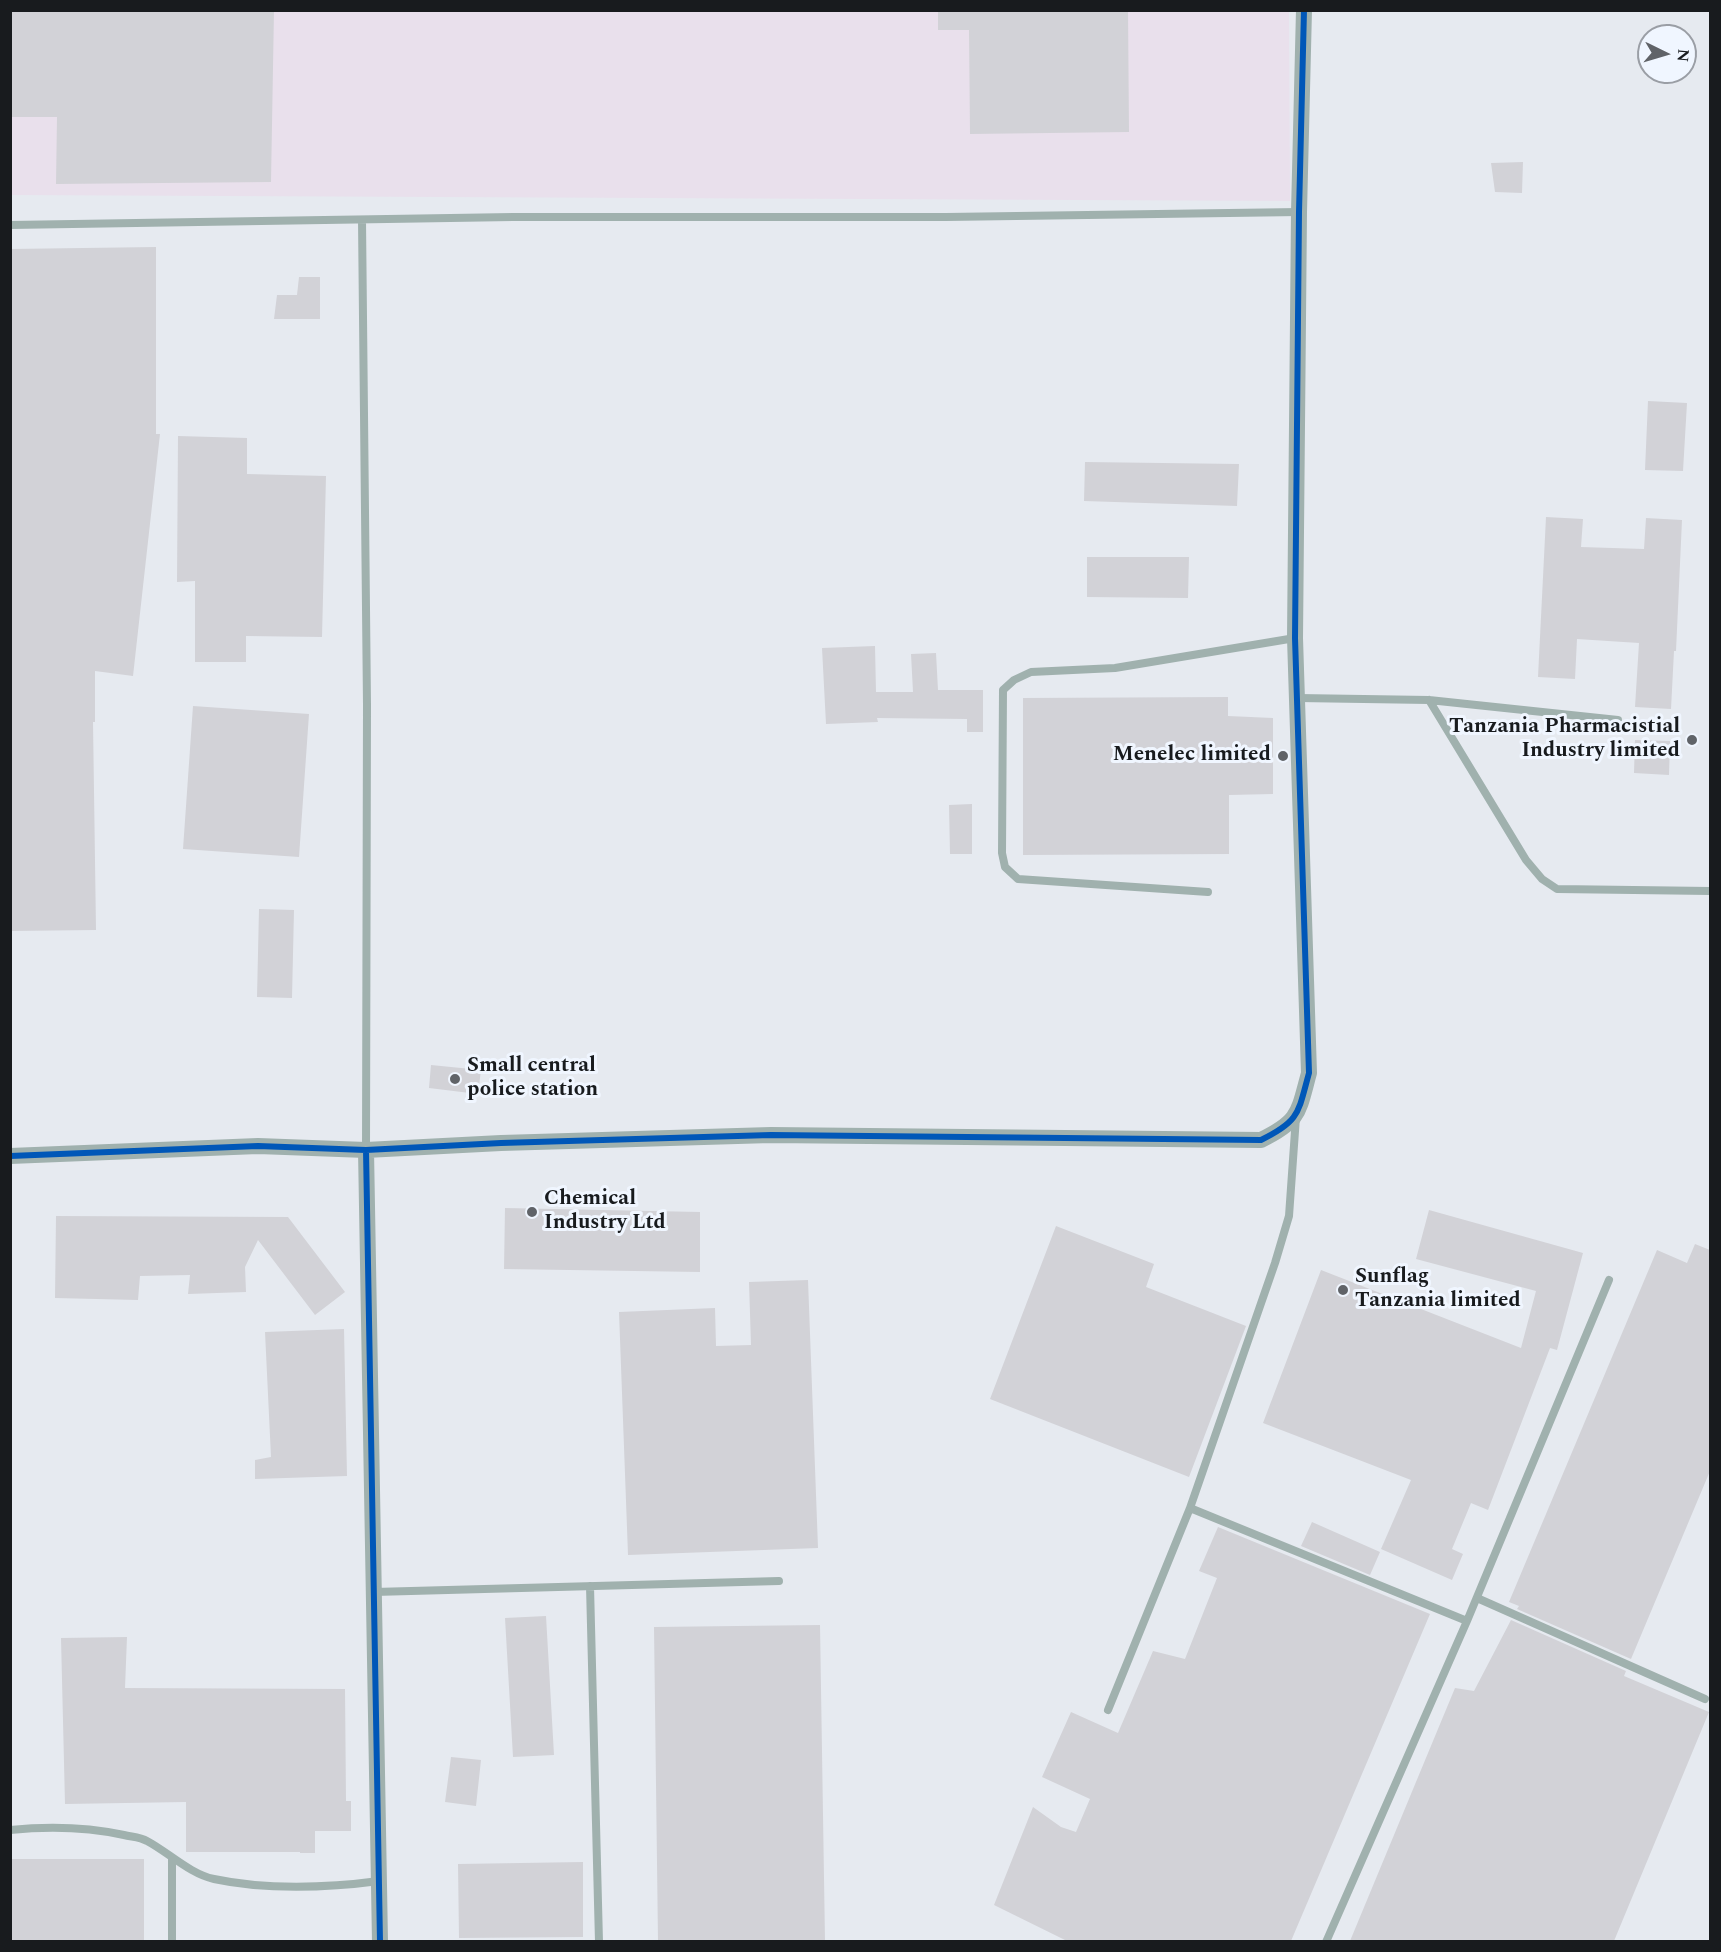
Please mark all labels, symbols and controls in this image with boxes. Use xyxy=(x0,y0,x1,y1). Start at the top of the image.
north arrow xyxy=(1637,24,1697,84)
text: N xyxy=(1670,48,1695,63)
place label: Tanzania Pharmacistial Industry limited xyxy=(1449,715,1680,765)
marker: Tanzania Pharmacistial Industry limited xyxy=(1685,733,1699,747)
place label: Menelec limited xyxy=(1113,743,1271,769)
marker: Menelec limited xyxy=(1276,749,1290,763)
place label: Small central police station xyxy=(467,1054,598,1104)
marker: Small central police station xyxy=(448,1072,462,1086)
place label: Chemical Industry Ltd xyxy=(544,1187,666,1237)
marker: Chemical Industry Ltd xyxy=(525,1205,539,1219)
place label: Sunflag Tanzania limited xyxy=(1355,1265,1521,1315)
marker: Sunflag Tanzania limited xyxy=(1336,1283,1350,1297)

